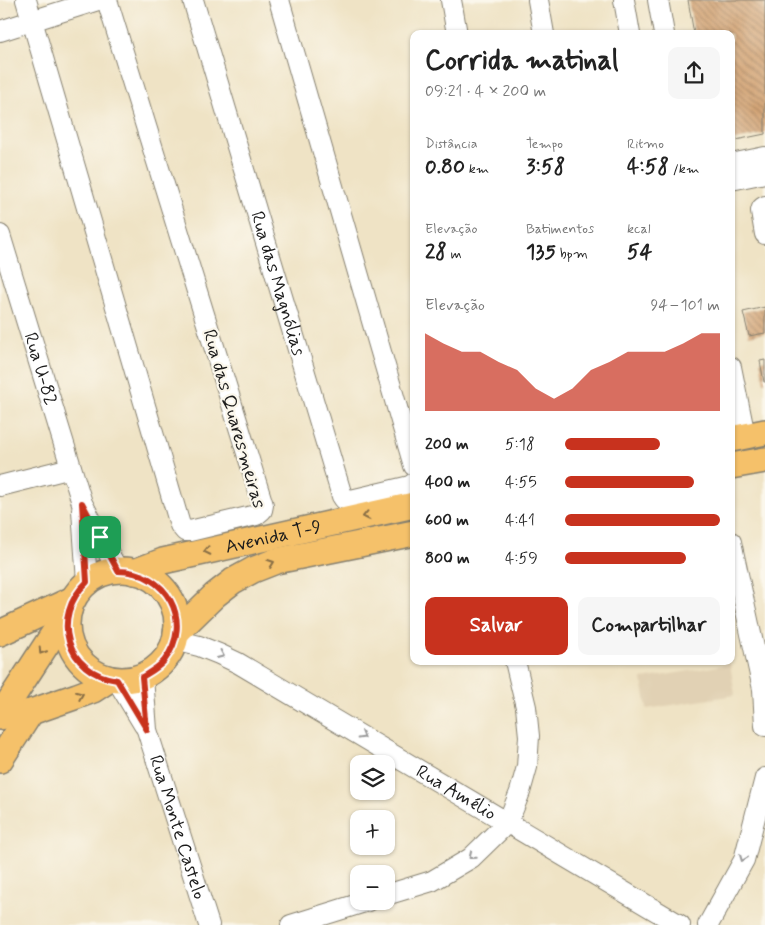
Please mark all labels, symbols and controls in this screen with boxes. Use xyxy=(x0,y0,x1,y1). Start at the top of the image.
text: Corrida matinal xyxy=(425,43,619,80)
button: share xyxy=(668,47,720,99)
text: 09:21 · 4 × 200 m xyxy=(425,81,546,102)
text: Distância xyxy=(425,135,478,153)
text: Tempo xyxy=(526,135,563,153)
text: Ritmo xyxy=(627,135,664,153)
text: 0.80 xyxy=(425,153,465,181)
text: 3:58 xyxy=(526,153,565,181)
text: 4:58 xyxy=(627,153,669,181)
text: km xyxy=(465,160,489,178)
text: /km xyxy=(669,160,699,178)
street label: Rua das Magnólias xyxy=(245,208,312,359)
text: Elevação xyxy=(425,220,477,238)
text: Batimentos xyxy=(526,220,594,238)
text: kcal xyxy=(627,220,651,238)
text: 28 xyxy=(425,238,447,266)
text: 135 xyxy=(526,238,556,266)
text: 54 xyxy=(627,238,652,266)
text: m xyxy=(447,245,462,263)
text: bpm xyxy=(556,245,588,263)
text: Elevação xyxy=(425,295,485,316)
text: 94–101 m xyxy=(651,295,720,316)
street label: Rua das Quaresmeiras xyxy=(196,327,272,511)
street label: Rua U-82 xyxy=(18,329,64,408)
text: 200 m xyxy=(425,434,469,455)
text: 5:18 xyxy=(505,434,535,455)
text: 400 m xyxy=(425,472,470,493)
text: 4:55 xyxy=(505,472,537,493)
one-way arrow xyxy=(362,510,371,521)
text: 600 m xyxy=(425,510,469,531)
text: 4:41 xyxy=(505,510,535,531)
street label: Avenida T-9 xyxy=(223,514,324,559)
pin xyxy=(79,516,121,558)
icon: arrive xyxy=(86,523,114,551)
one-way arrow xyxy=(203,545,212,556)
text: 800 m xyxy=(425,548,470,569)
text: 4:59 xyxy=(505,548,538,569)
one-way arrow xyxy=(266,559,274,569)
button: Salvar xyxy=(425,597,568,655)
button: Compartilhar xyxy=(578,597,720,655)
one-way arrow xyxy=(39,645,48,655)
one-way arrow xyxy=(216,649,225,659)
one-way arrow xyxy=(76,691,84,701)
one-way arrow xyxy=(356,730,365,740)
street label: Rua Monte Castelo xyxy=(143,752,212,902)
map controls xyxy=(350,755,395,910)
button: layers xyxy=(350,755,395,800)
street label: Rua Amélio xyxy=(411,759,501,826)
button: + xyxy=(350,810,395,855)
one-way arrow xyxy=(469,850,478,859)
one-way arrow xyxy=(739,854,749,862)
button: − xyxy=(350,865,395,910)

